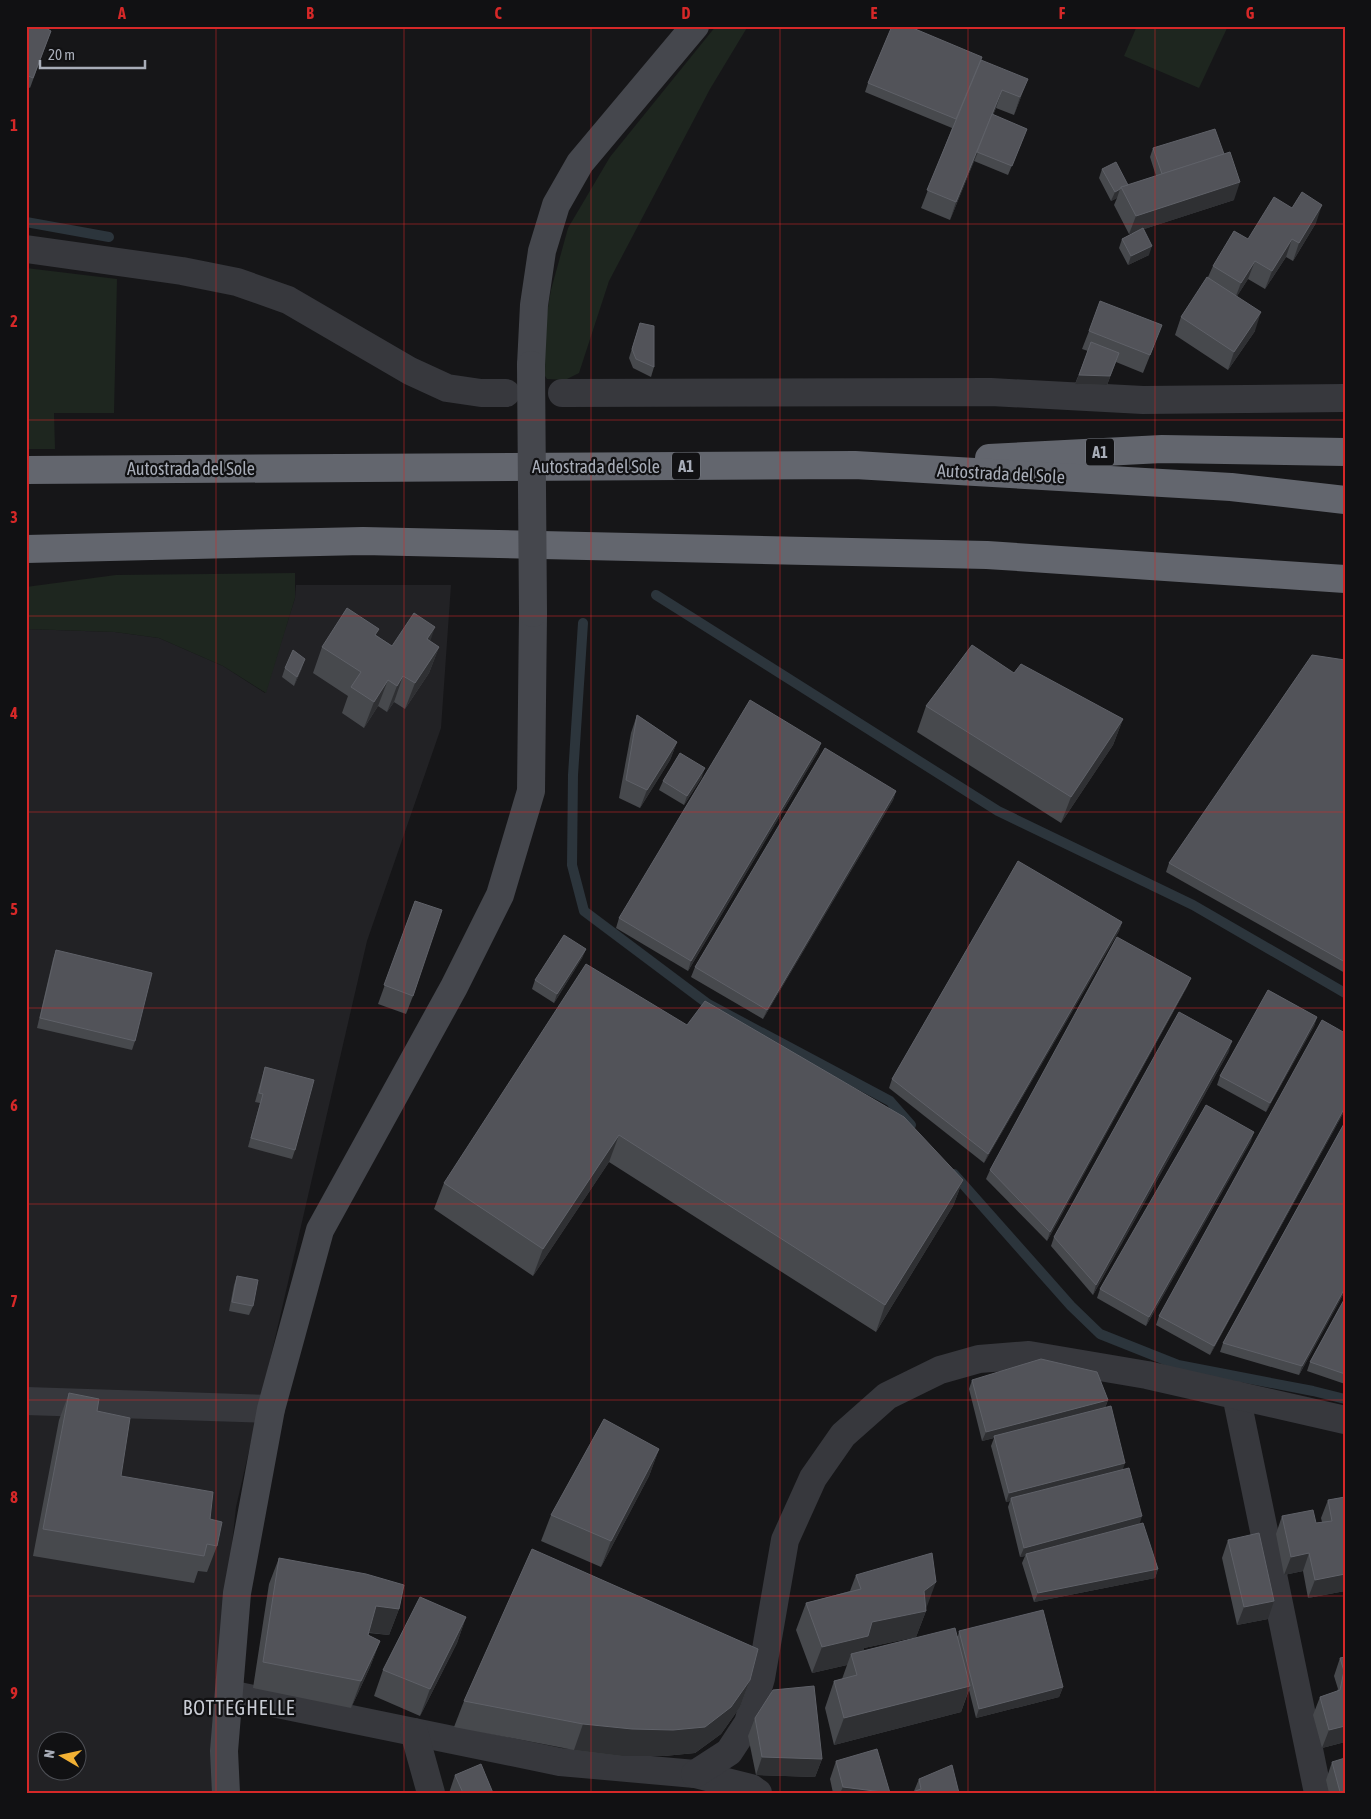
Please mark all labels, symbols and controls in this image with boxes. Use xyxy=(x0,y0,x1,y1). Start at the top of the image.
text: A xyxy=(117,4,126,22)
text: B xyxy=(306,4,314,22)
text: C xyxy=(494,4,502,22)
text: D xyxy=(682,4,691,22)
text: E xyxy=(871,4,878,22)
text: F xyxy=(1059,4,1066,22)
text: G xyxy=(1246,4,1255,22)
scale bar xyxy=(40,38,145,70)
text: 20 m xyxy=(48,46,75,63)
text: 1 xyxy=(10,116,18,134)
text: 2 xyxy=(10,312,18,330)
road number: A1 xyxy=(1086,438,1114,466)
road number: A1 xyxy=(672,452,700,480)
street label: Autostrada del Sole xyxy=(532,456,660,477)
street label: Autostrada del Sole xyxy=(127,458,255,479)
street label: Autostrada del Sole xyxy=(937,460,1065,487)
text: 3 xyxy=(10,508,18,526)
text: 4 xyxy=(9,704,18,722)
text: 5 xyxy=(10,900,18,918)
text: 6 xyxy=(10,1096,18,1114)
text: 7 xyxy=(10,1292,18,1310)
text: 8 xyxy=(10,1488,18,1506)
text: 9 xyxy=(10,1684,18,1702)
district label: BOTTEGHELLE xyxy=(183,1696,295,1719)
north arrow xyxy=(38,1732,88,1782)
text: N xyxy=(41,1749,58,1759)

